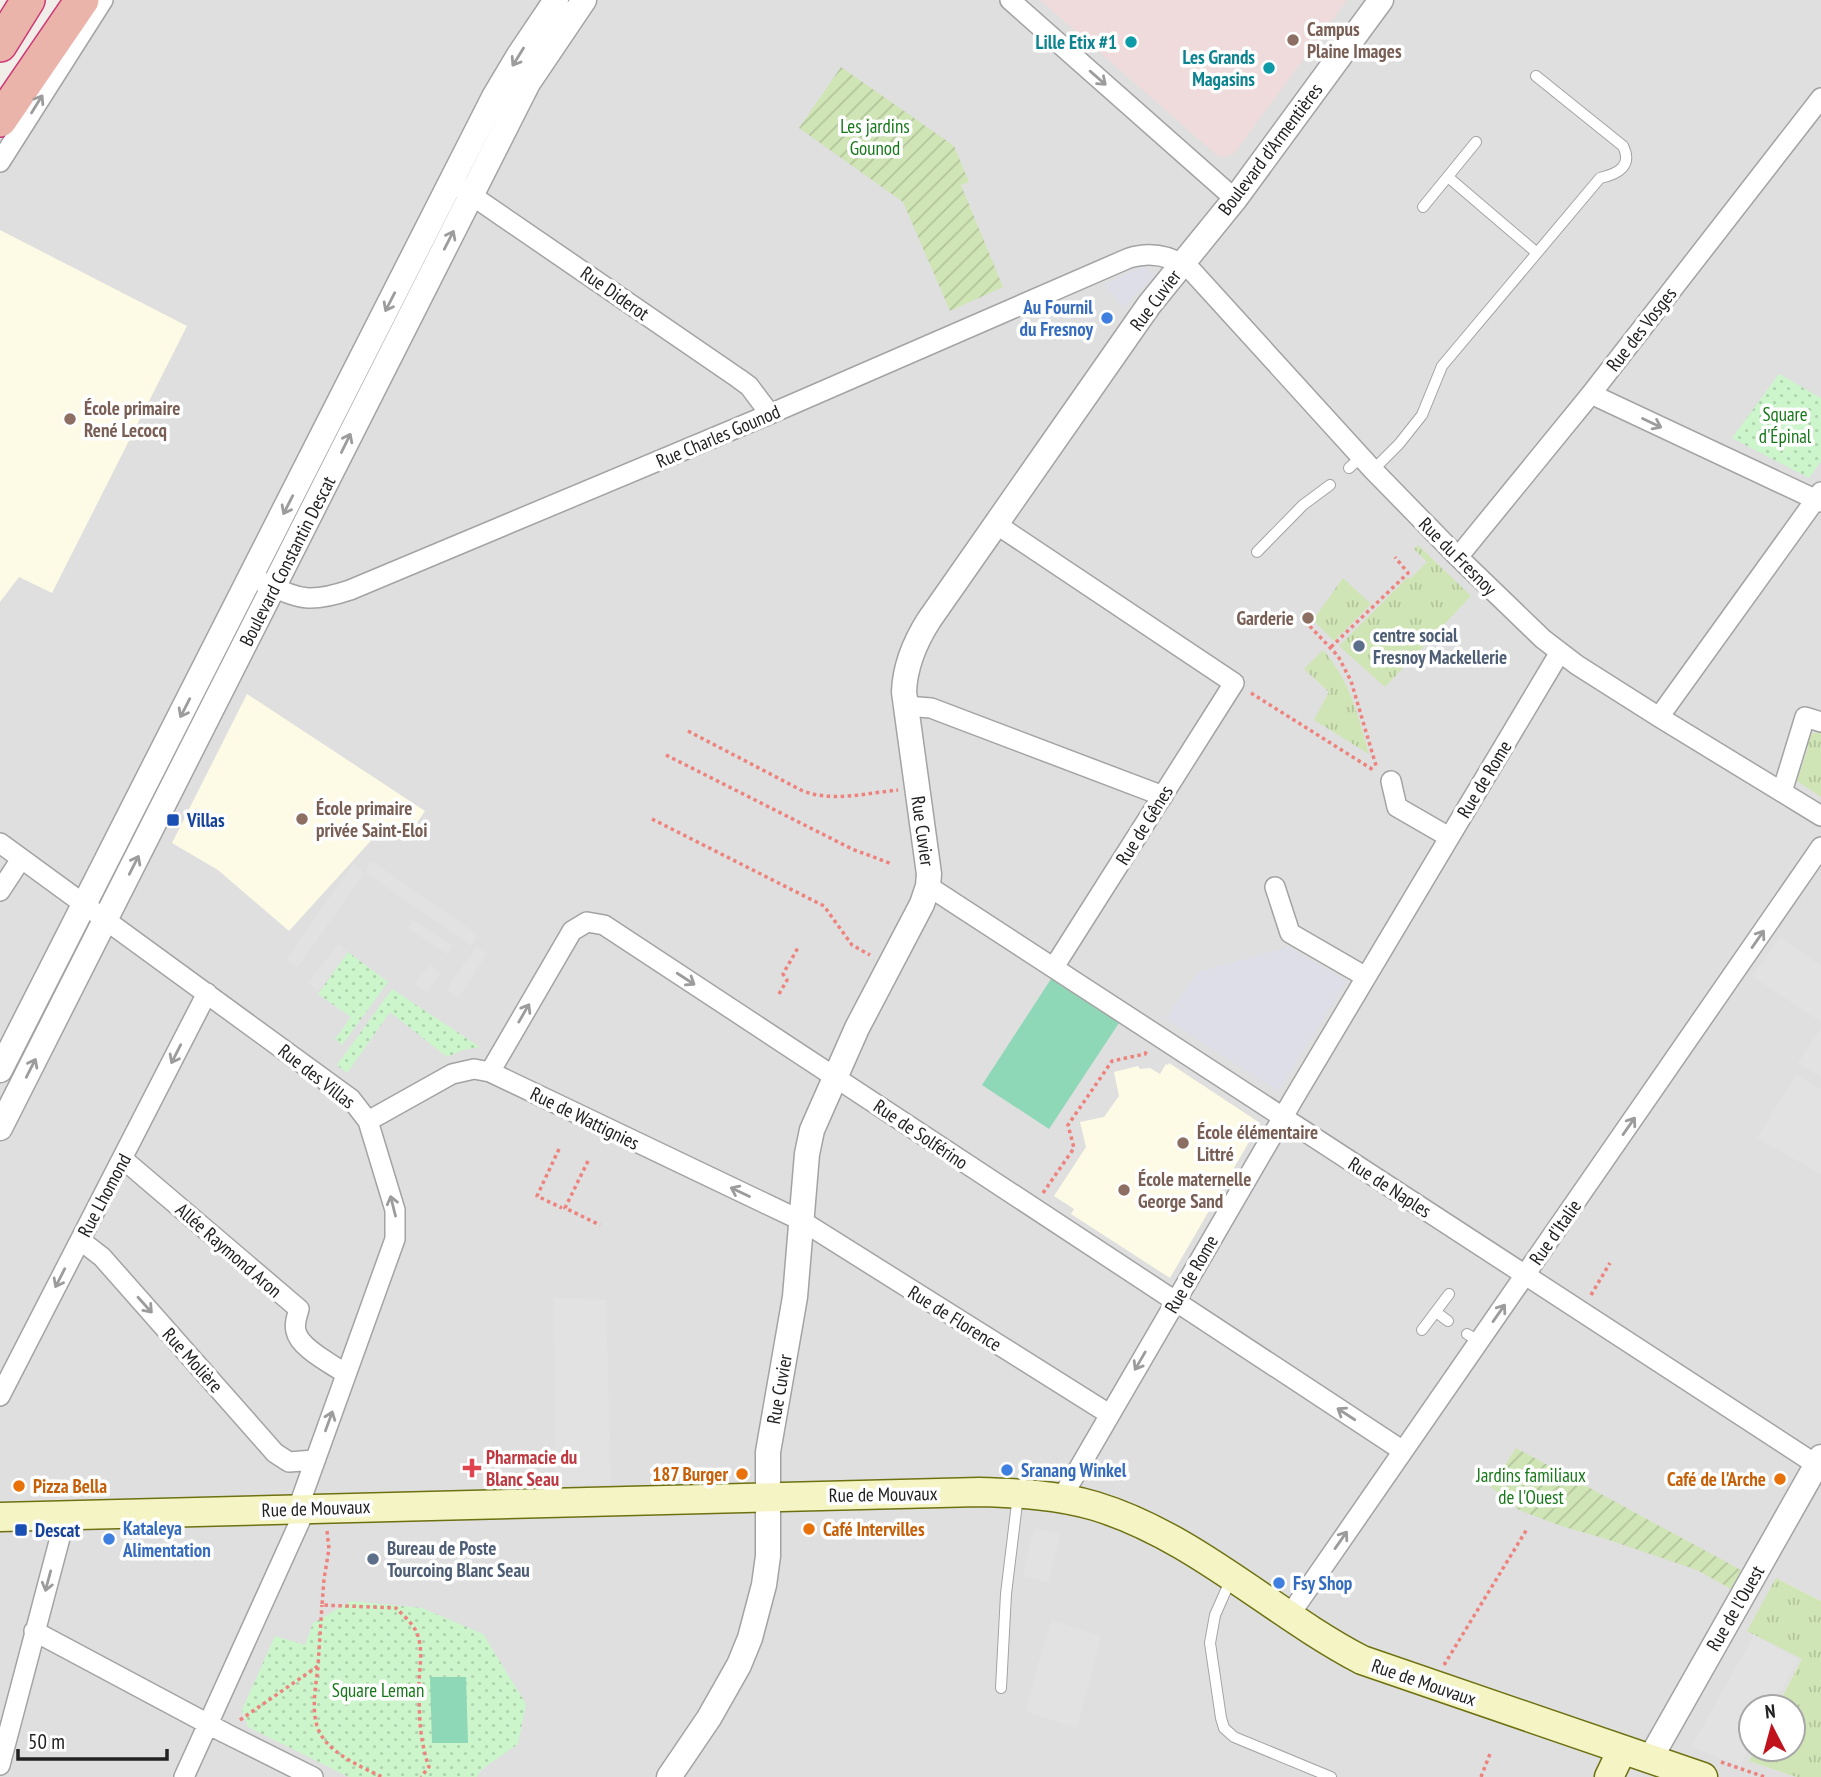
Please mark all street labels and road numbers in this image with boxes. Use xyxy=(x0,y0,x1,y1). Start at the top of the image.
street label: Boulevard d'Armentières xyxy=(1213,78,1327,220)
street label: Rue Diderot xyxy=(576,261,654,326)
street label: Rue Cuvier xyxy=(1124,264,1186,335)
street label: Rue des Vosges xyxy=(1601,282,1681,376)
street label: Rue Charles Gounod xyxy=(652,399,784,473)
street label: Boulevard Constantin Descat xyxy=(234,471,341,650)
street label: Rue du Fresnoy xyxy=(1414,512,1503,601)
street label: Rue de Rome xyxy=(1452,736,1517,822)
street label: Rue de Gênes xyxy=(1110,781,1178,869)
street label: Rue Cuvier xyxy=(906,794,940,868)
street label: Rue des Villas xyxy=(274,1038,360,1114)
street label: Rue de Wattignies xyxy=(527,1081,643,1155)
street label: Rue de Solférino xyxy=(869,1094,973,1174)
street label: Rue Lhomond xyxy=(72,1149,136,1241)
street label: Rue de Naples xyxy=(1344,1151,1436,1223)
street label: Rue d'Italie xyxy=(1524,1194,1586,1269)
street label: Allée Raymond Aron xyxy=(171,1197,287,1303)
street label: Rue de Rome xyxy=(1159,1231,1223,1317)
street label: Rue de Florence xyxy=(904,1280,1006,1356)
street label: Rue Molière xyxy=(158,1323,228,1397)
street label: Rue Cuvier xyxy=(761,1351,797,1426)
street label: Rue de Mouvaux xyxy=(828,1481,938,1507)
street label: Rue de Mouvaux xyxy=(261,1494,371,1522)
street label: Rue de l'Ouest xyxy=(1701,1560,1769,1655)
street label: Rue de Mouvaux xyxy=(1369,1653,1480,1711)

